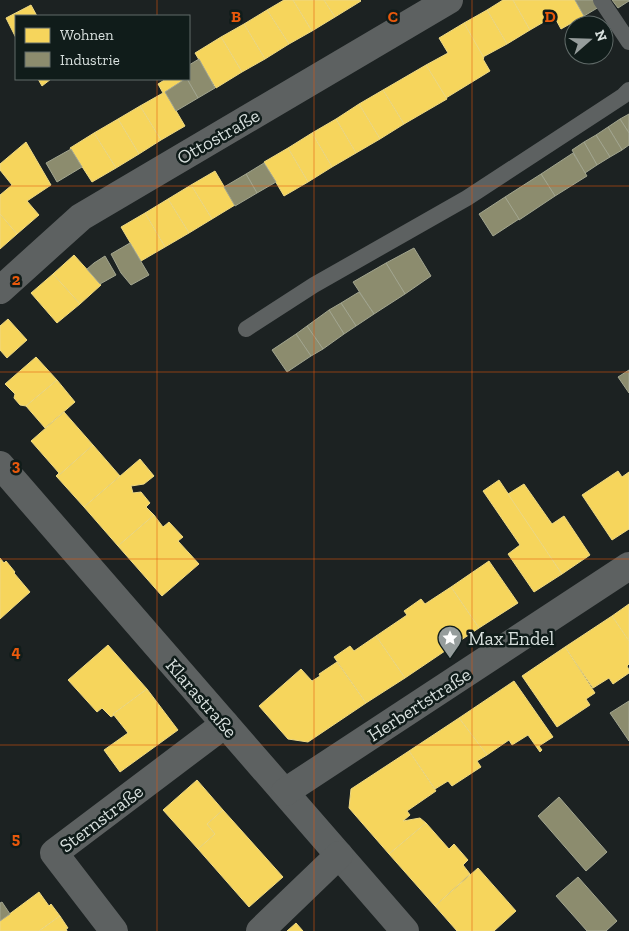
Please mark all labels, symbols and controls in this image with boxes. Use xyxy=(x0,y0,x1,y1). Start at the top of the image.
text: B xyxy=(231,7,241,26)
text: C xyxy=(388,7,398,26)
text: D xyxy=(544,7,556,26)
legend xyxy=(15,15,190,80)
north arrow xyxy=(564,15,614,65)
text: Wohnen xyxy=(60,26,114,44)
text: N xyxy=(591,28,611,44)
text: Industrie xyxy=(60,51,120,69)
street label: Ottostraße xyxy=(173,104,264,169)
text: 2 xyxy=(12,270,21,289)
text: 3 xyxy=(12,456,21,475)
place icon: Max Endel xyxy=(437,625,463,659)
place label: Max Endel xyxy=(468,627,554,650)
text: 4 xyxy=(11,642,21,661)
street label: Klarastraße xyxy=(161,654,242,743)
street label: Herbertstraße xyxy=(363,662,475,746)
street label: Sternstraße xyxy=(55,779,148,857)
text: 5 xyxy=(12,829,20,848)

